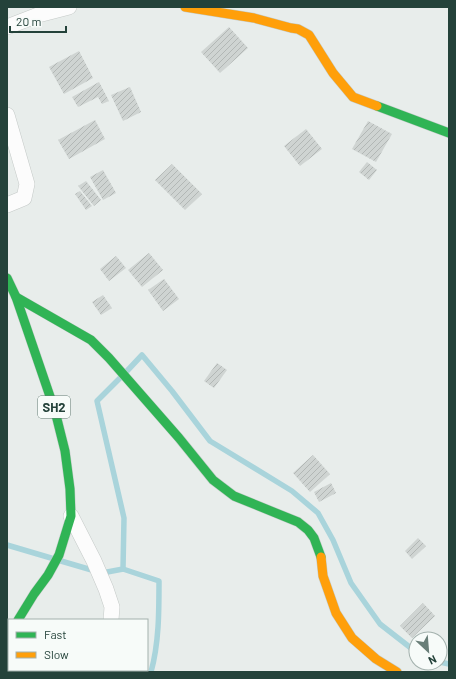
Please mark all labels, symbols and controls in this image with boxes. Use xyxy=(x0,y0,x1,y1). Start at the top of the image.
scale bar xyxy=(10,8,66,34)
text: 20 m xyxy=(16,14,42,28)
road number: SH2 xyxy=(38,396,70,418)
legend xyxy=(8,619,148,671)
text: Fast xyxy=(44,627,67,641)
north arrow xyxy=(408,631,448,671)
text: Slow xyxy=(44,647,69,661)
text: N xyxy=(426,653,439,668)

